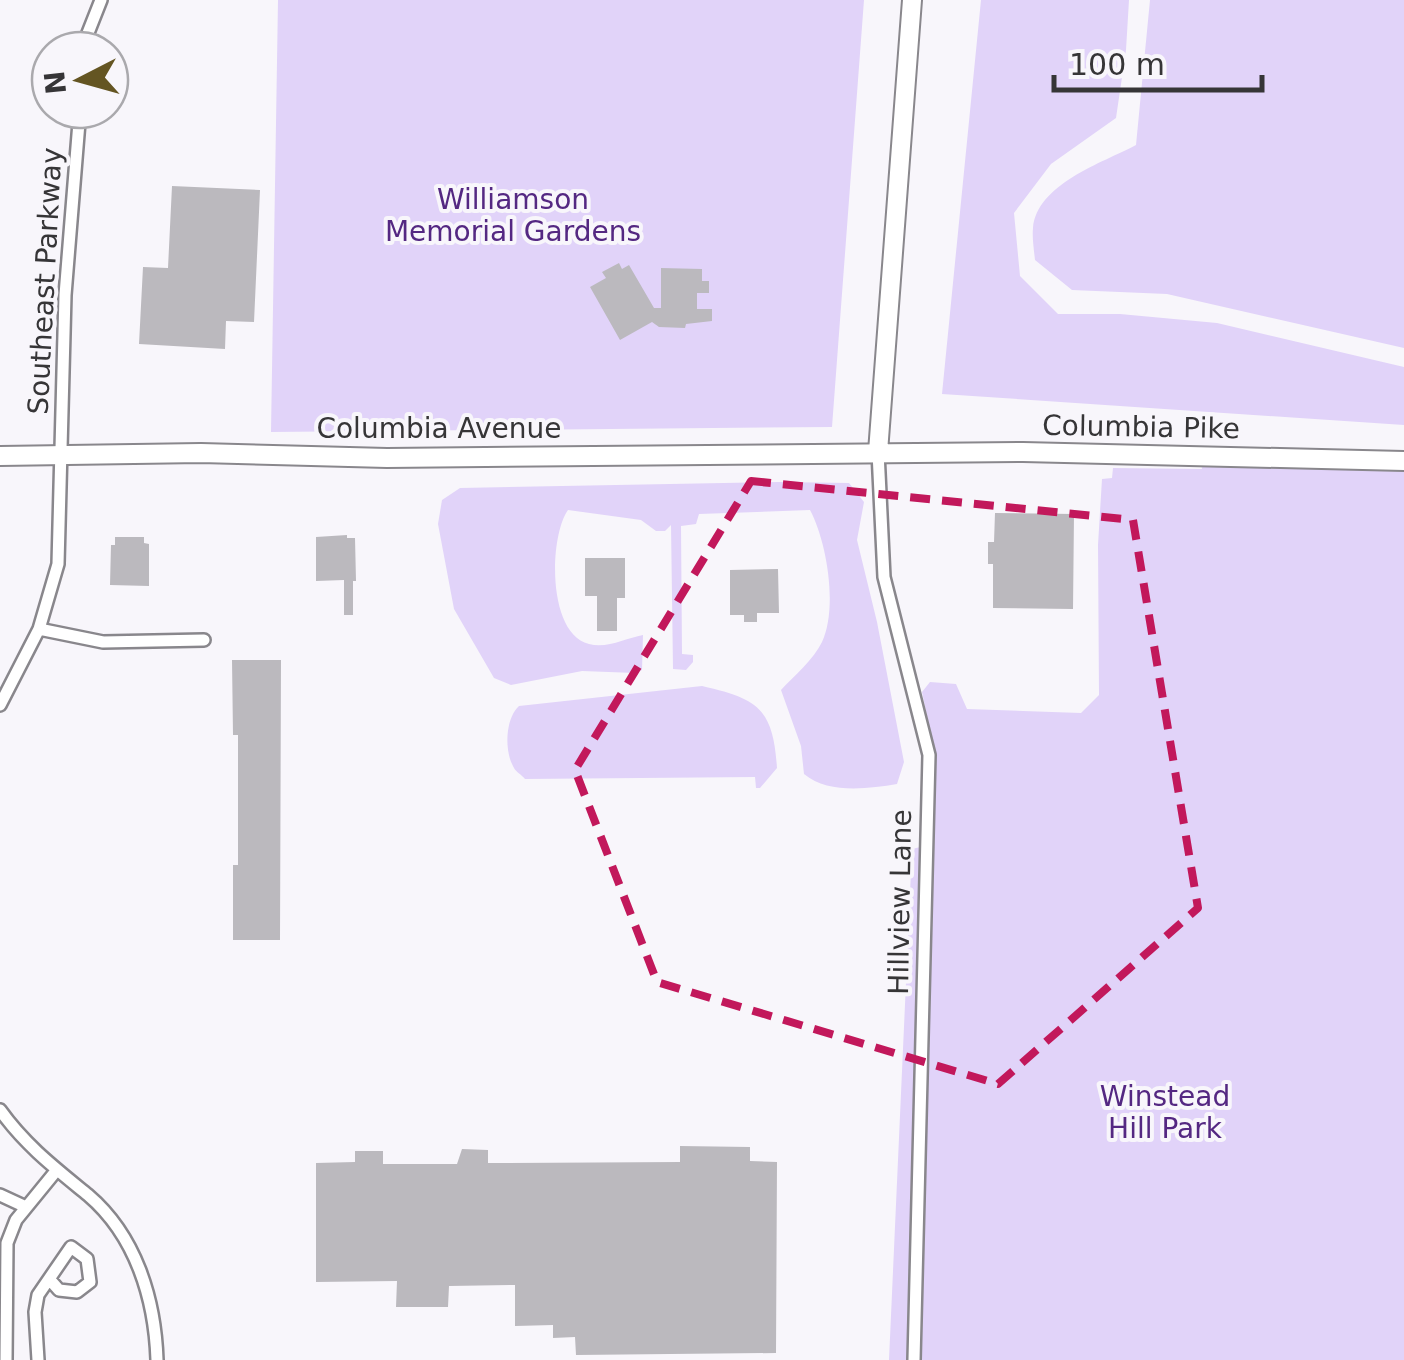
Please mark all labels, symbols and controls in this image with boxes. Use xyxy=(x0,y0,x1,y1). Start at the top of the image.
north arrow xyxy=(30,30,130,130)
scale bar xyxy=(1054,30,1262,92)
text: 100 m xyxy=(1069,47,1165,82)
text: N xyxy=(38,69,73,96)
street label: Southeast Parkway xyxy=(22,147,68,415)
park label: Williamson Memorial Gardens xyxy=(385,183,641,248)
street label: Columbia Pike xyxy=(1042,409,1240,445)
street label: Columbia Avenue xyxy=(316,412,562,445)
street label: Hillview Lane xyxy=(882,809,918,995)
park label: Winstead Hill Park xyxy=(1100,1080,1230,1145)

